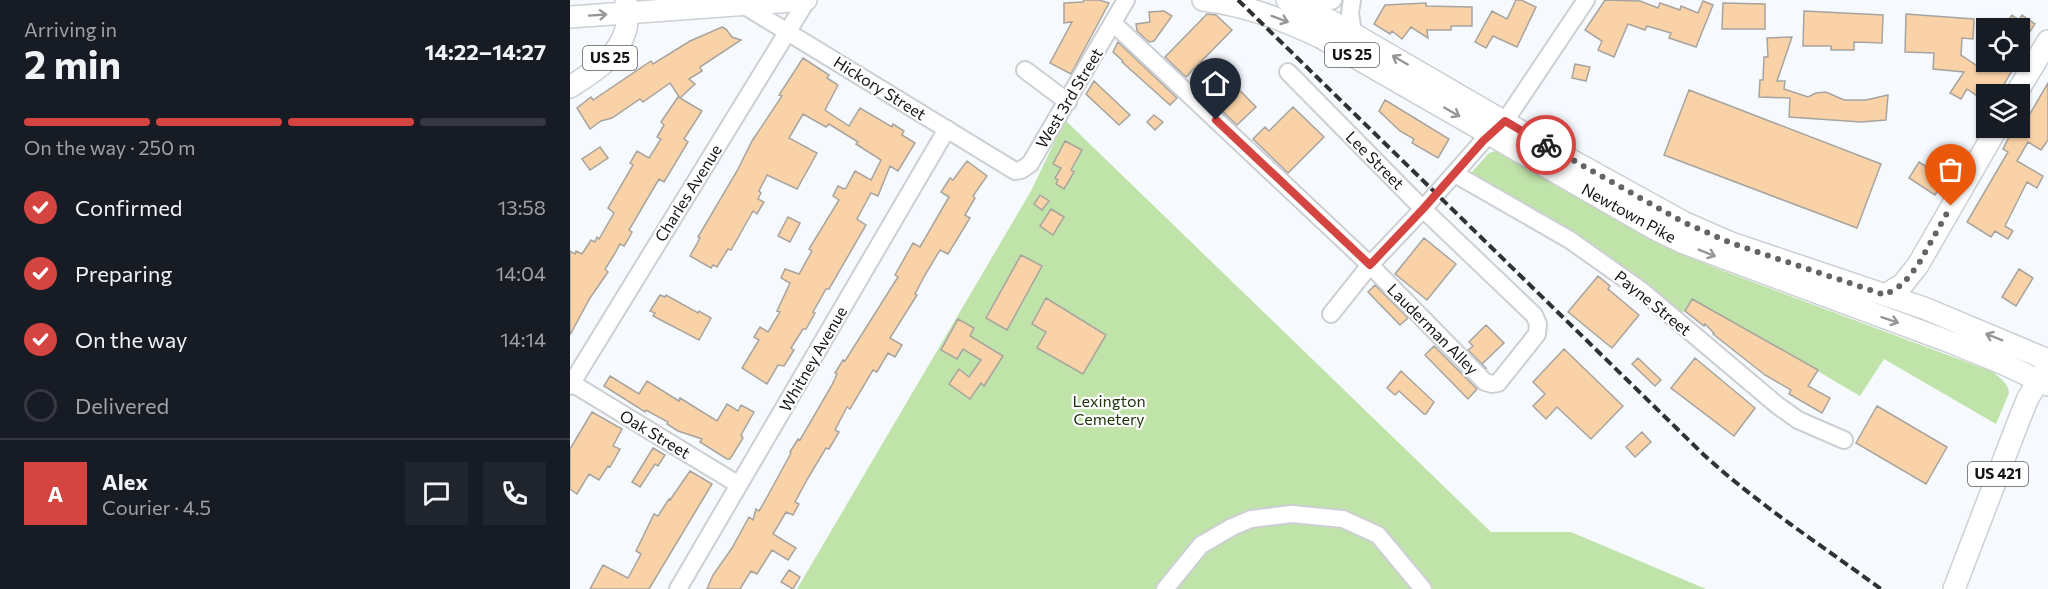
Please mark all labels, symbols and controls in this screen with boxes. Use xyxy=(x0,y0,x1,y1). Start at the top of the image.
one-way arrow xyxy=(588,9,607,20)
one-way arrow xyxy=(1270,14,1289,25)
text: Arriving in xyxy=(24,17,117,41)
map controls xyxy=(1976,18,2030,138)
button: locate xyxy=(1976,18,2030,72)
text: 14:22–14:27 xyxy=(424,38,546,65)
text: 2 min xyxy=(24,39,121,87)
road number: US 25 xyxy=(1325,43,1379,67)
street label: West 3rd Street xyxy=(1031,44,1106,151)
road number: US 25 xyxy=(583,46,637,70)
street label: Hickory Street xyxy=(831,52,930,124)
one-way arrow xyxy=(1392,54,1409,66)
pin xyxy=(1190,58,1241,120)
icon: home xyxy=(1199,67,1232,100)
button: layers xyxy=(1976,84,2030,138)
one-way arrow xyxy=(1443,106,1460,118)
courier xyxy=(1516,115,1576,175)
street label: Lee Street xyxy=(1342,127,1409,193)
icon: bike xyxy=(1530,129,1563,162)
text: On the way · 250 m xyxy=(24,135,195,159)
street label: Charles Avenue xyxy=(650,141,725,245)
pin xyxy=(1925,144,1976,206)
icon: bag xyxy=(1934,153,1967,186)
street label: Newtown Pike xyxy=(1579,179,1680,246)
icon: check xyxy=(24,191,57,224)
text: Confirmed xyxy=(75,194,182,221)
text: 13:58 xyxy=(498,195,546,219)
one-way arrow xyxy=(1697,248,1716,259)
icon: check xyxy=(24,257,57,290)
text: Preparing xyxy=(75,260,172,287)
text: 14:04 xyxy=(496,261,546,285)
street label: Payne Street xyxy=(1611,266,1696,339)
street label: Lauderman Alley xyxy=(1384,279,1483,378)
street label: Whitney Avenue xyxy=(775,303,850,415)
one-way arrow xyxy=(1880,316,1899,327)
icon: check xyxy=(24,323,57,356)
text: On the way xyxy=(75,326,187,353)
text: 14:14 xyxy=(500,327,546,351)
one-way arrow xyxy=(1986,331,2004,342)
park label: Lexington Cemetery xyxy=(1072,391,1146,428)
text: Delivered xyxy=(75,392,169,419)
street label: Oak Street xyxy=(617,405,694,462)
button: chat xyxy=(405,462,468,525)
button: phone xyxy=(483,462,546,525)
road number: US 421 xyxy=(1968,462,2028,486)
text: Alex xyxy=(102,468,148,495)
text: A xyxy=(48,480,63,507)
text: Courier · 4.5 xyxy=(102,495,211,519)

